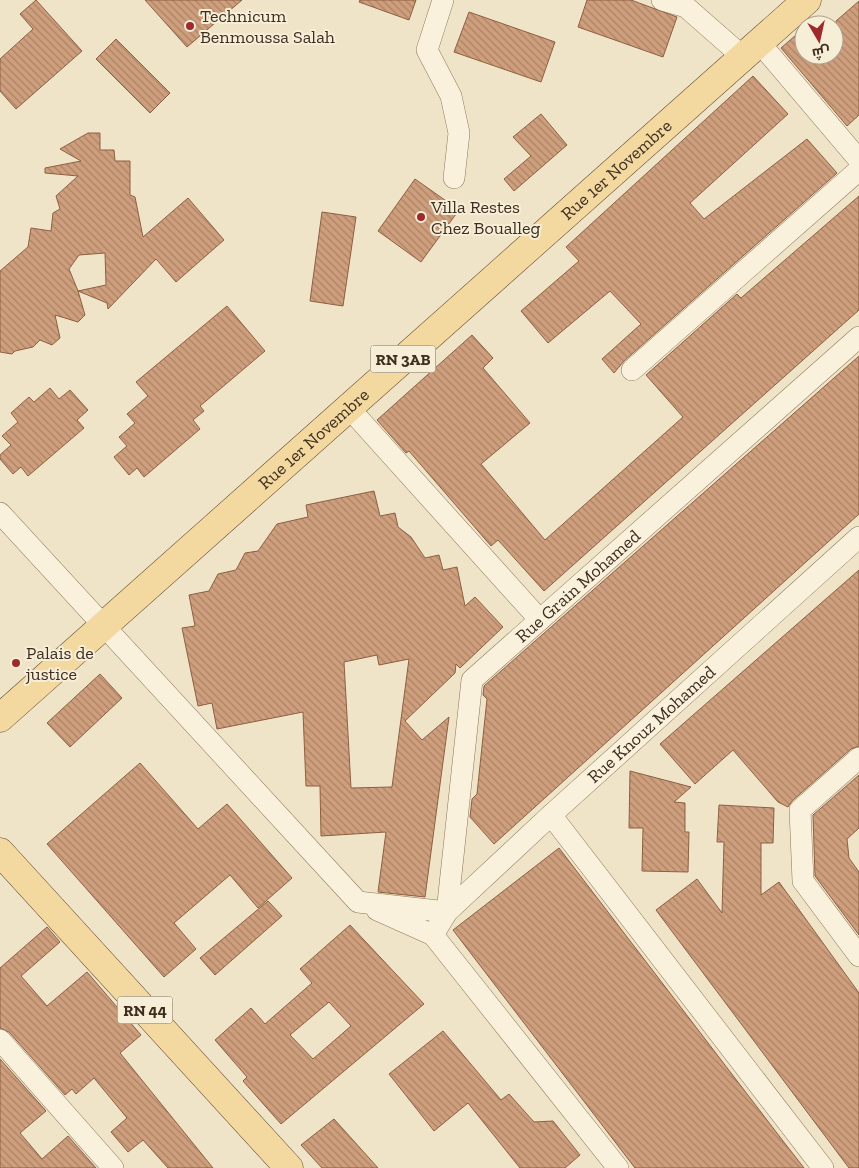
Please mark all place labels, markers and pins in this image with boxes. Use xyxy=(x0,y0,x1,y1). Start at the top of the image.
place label: Technicum Benmoussa Salah xyxy=(200,5,335,48)
marker: Technicum Benmoussa Salah xyxy=(184,20,196,32)
place label: Villa Restes Chez Boualleg xyxy=(430,196,541,239)
marker: Villa Restes Chez Boualleg xyxy=(415,211,427,223)
place label: Palais de justice xyxy=(25,642,94,685)
marker: Palais de justice xyxy=(10,657,22,669)

